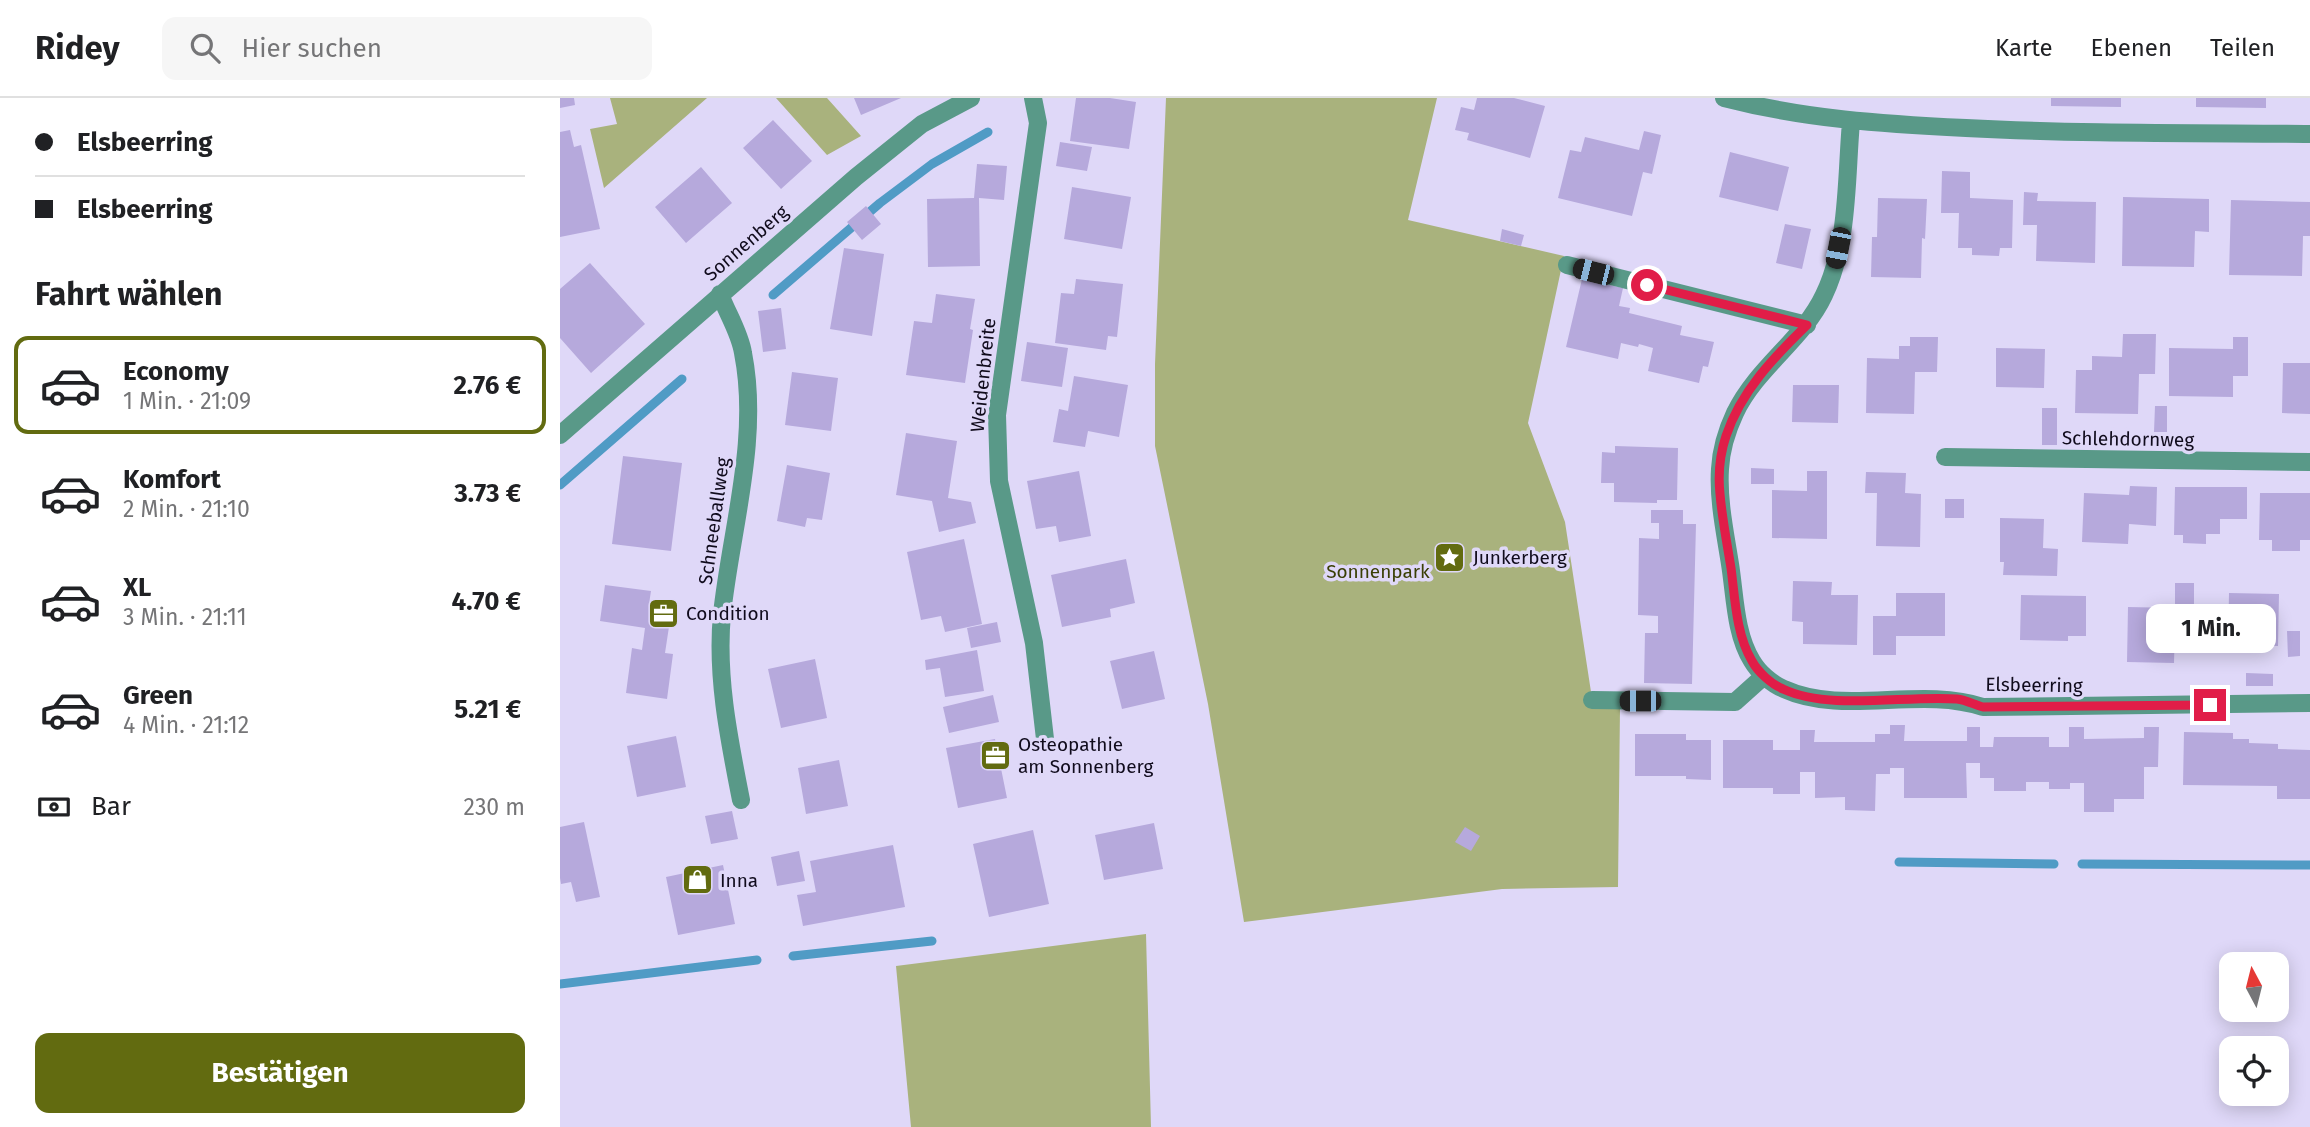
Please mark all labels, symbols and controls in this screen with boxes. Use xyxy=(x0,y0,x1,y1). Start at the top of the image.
search box xyxy=(162,17,652,80)
text: Ridey xyxy=(35,28,120,68)
icon: search xyxy=(186,29,224,67)
text: Hier suchen xyxy=(242,33,382,64)
text: Karte xyxy=(1995,34,2053,62)
text: Ebenen xyxy=(2091,34,2172,62)
text: Teilen xyxy=(2210,34,2275,62)
text: Elsbeerring xyxy=(77,127,212,158)
text: Elsbeerring xyxy=(77,194,212,225)
street label: Sonnenberg xyxy=(699,200,793,286)
car xyxy=(1824,225,1853,271)
car xyxy=(1571,257,1616,287)
route start xyxy=(1631,269,1663,301)
text: Fahrt wählen xyxy=(35,275,222,313)
street label: Weidenbreite xyxy=(966,317,1000,433)
icon: car xyxy=(39,354,102,417)
text: Economy xyxy=(123,356,229,387)
text: 2.76 € xyxy=(453,370,521,401)
text: 1 Min. · 21:09 xyxy=(123,387,251,415)
street label: Schlehdornweg xyxy=(2062,426,2194,452)
street label: Schneeballweg xyxy=(694,456,734,586)
icon: car xyxy=(39,462,102,525)
text: Komfort xyxy=(123,464,221,495)
text: 3.73 € xyxy=(454,478,521,509)
text: 2 Min. · 21:10 xyxy=(123,495,250,523)
place icon: Junkerberg xyxy=(1433,540,1467,574)
place label: Junkerberg xyxy=(1473,546,1567,569)
park label: Sonnenpark xyxy=(1326,560,1430,583)
icon: car xyxy=(39,570,102,633)
text: XL xyxy=(123,572,151,603)
text: 4.70 € xyxy=(451,586,521,617)
office icon: Condition xyxy=(646,596,680,630)
place label: Condition xyxy=(686,602,770,625)
text: 3 Min. · 21:11 xyxy=(123,603,247,631)
callout: 1 Min. xyxy=(2145,603,2275,652)
text: 1 Min. xyxy=(2181,614,2241,642)
street label: Elsbeerring xyxy=(1985,673,2083,697)
icon: car xyxy=(39,678,102,741)
text: Green xyxy=(123,680,193,711)
route end xyxy=(2194,689,2226,721)
car xyxy=(1620,691,1662,712)
text: 5.21 € xyxy=(454,694,521,725)
text: 4 Min. · 21:12 xyxy=(123,711,249,739)
place label: Osteopathie am Sonnenberg xyxy=(1018,733,1154,778)
office icon: Osteopathie am Sonnenberg xyxy=(978,738,1012,772)
icon: cash xyxy=(35,788,73,826)
text: Bar xyxy=(91,791,131,822)
text: 230 m xyxy=(464,793,525,821)
shop icon: Inna xyxy=(680,863,714,897)
place label: Inna xyxy=(720,869,758,892)
north arrow xyxy=(2219,952,2289,1022)
map controls xyxy=(2219,952,2289,1106)
button: Bestätigen xyxy=(35,1033,525,1113)
button: locate xyxy=(2219,1036,2289,1106)

